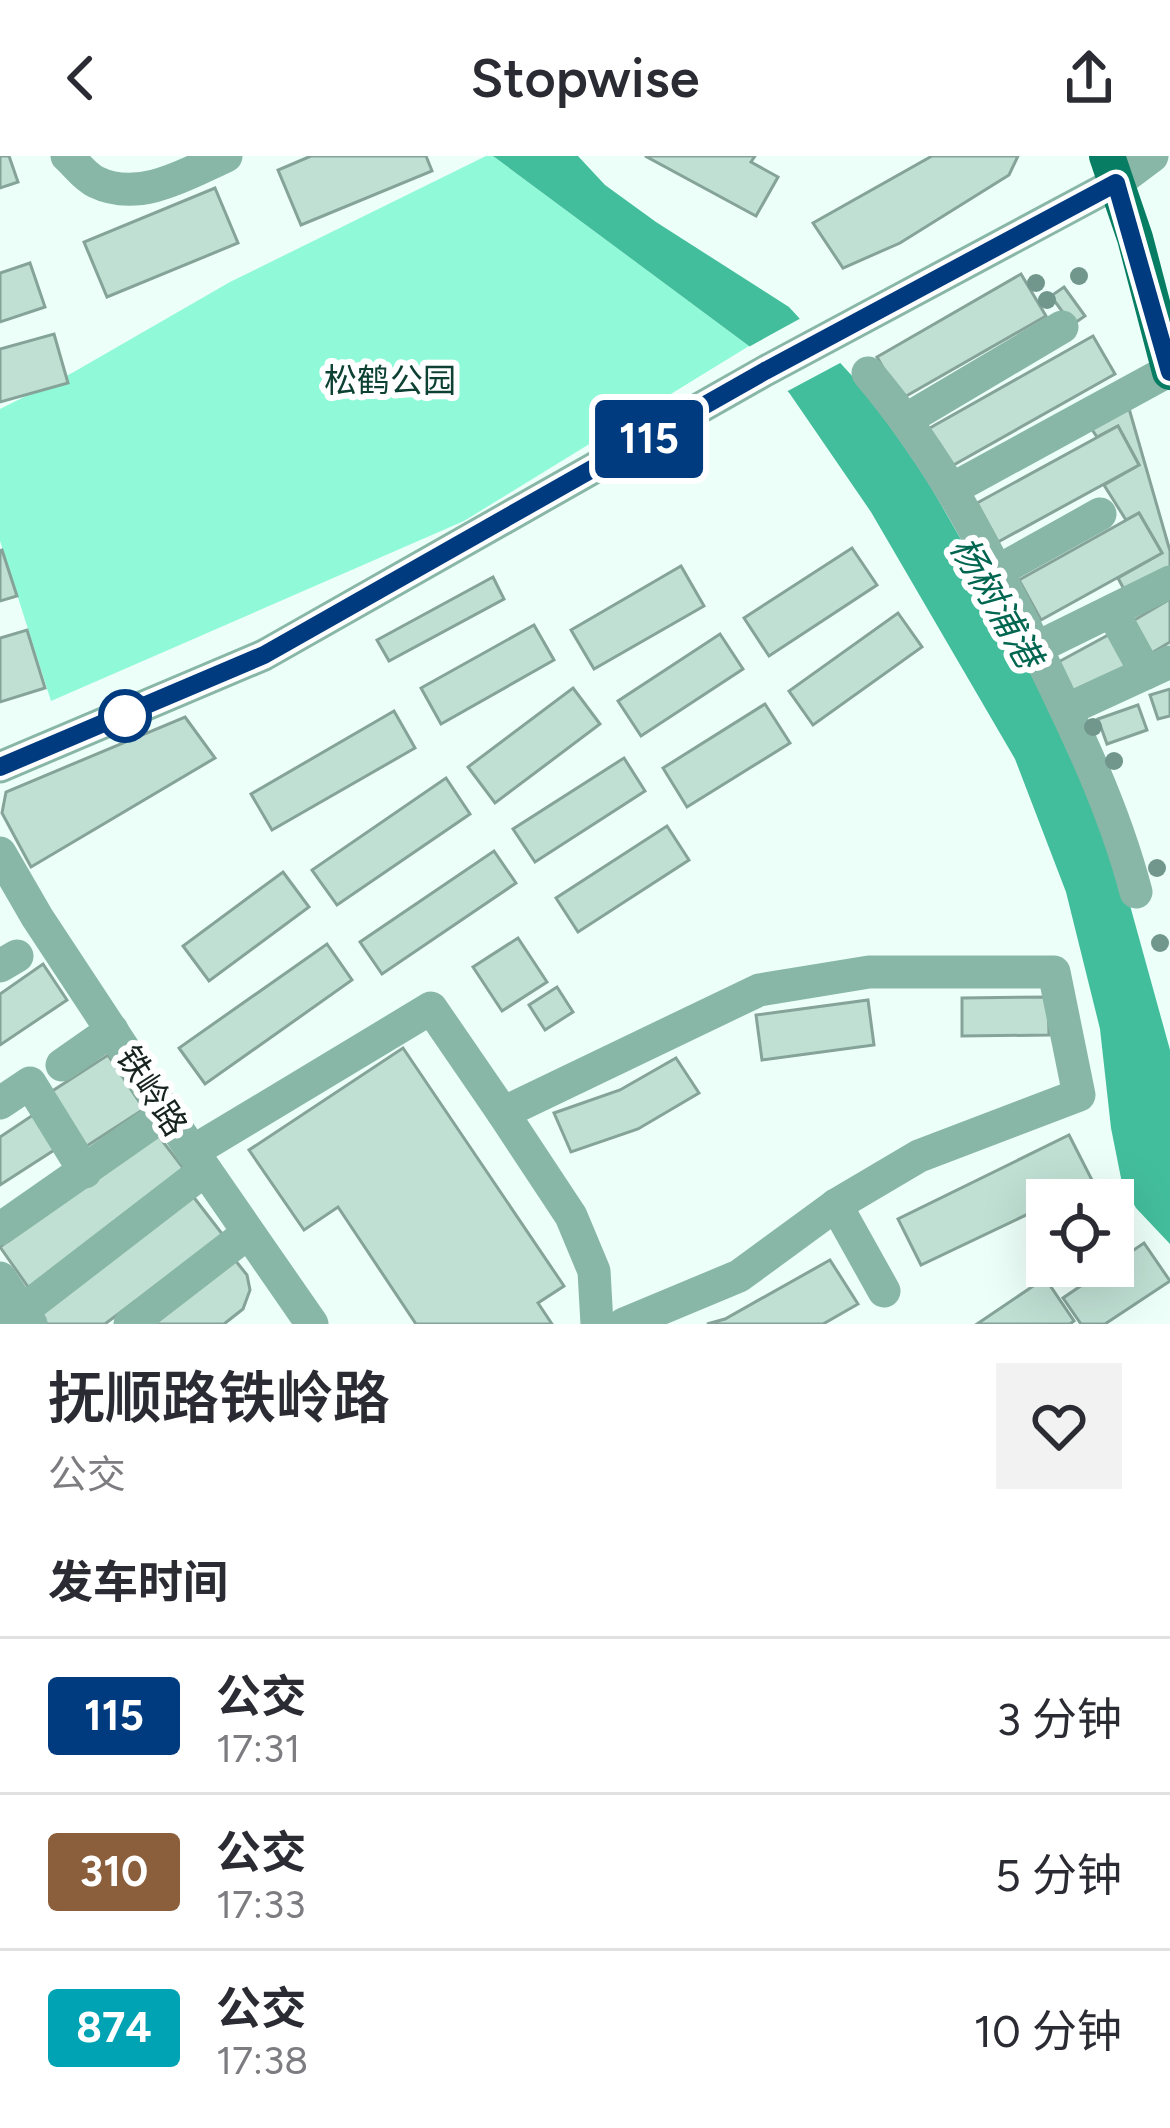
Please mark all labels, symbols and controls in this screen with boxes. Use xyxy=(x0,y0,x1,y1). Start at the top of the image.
icon: back xyxy=(48,45,114,111)
icon: share xyxy=(1056,45,1122,111)
text: Stopwise xyxy=(471,46,699,111)
park label: 松鹤公园 xyxy=(324,361,456,400)
line badge: 115 xyxy=(580,400,718,478)
text: 115 xyxy=(619,413,679,464)
water label: 杨树浦港 xyxy=(941,529,1053,679)
unlabelled marker xyxy=(100,691,150,741)
street label: 铁岭路 xyxy=(109,1039,195,1143)
map controls xyxy=(1026,1179,1134,1287)
button: locate xyxy=(1026,1179,1134,1287)
button: heart xyxy=(996,1363,1122,1489)
text: 抚顺路铁岭路 xyxy=(48,1364,390,1432)
text: 公交 xyxy=(48,1451,126,1498)
text: 发车时间 xyxy=(48,1555,228,1609)
text: 公交 xyxy=(216,1669,306,1723)
text: 115 xyxy=(84,1690,144,1741)
text: 3 分钟 xyxy=(996,1692,1122,1746)
text: 17:31 xyxy=(216,1725,300,1772)
text: 公交 xyxy=(216,1825,306,1879)
text: 310 xyxy=(80,1846,148,1897)
text: 5 分钟 xyxy=(995,1848,1122,1902)
text: 17:33 xyxy=(216,1881,305,1928)
text: 公交 xyxy=(216,1981,306,2035)
text: 874 xyxy=(76,2002,152,2053)
text: 10 分钟 xyxy=(973,2004,1122,2058)
text: 17:38 xyxy=(216,2037,308,2084)

